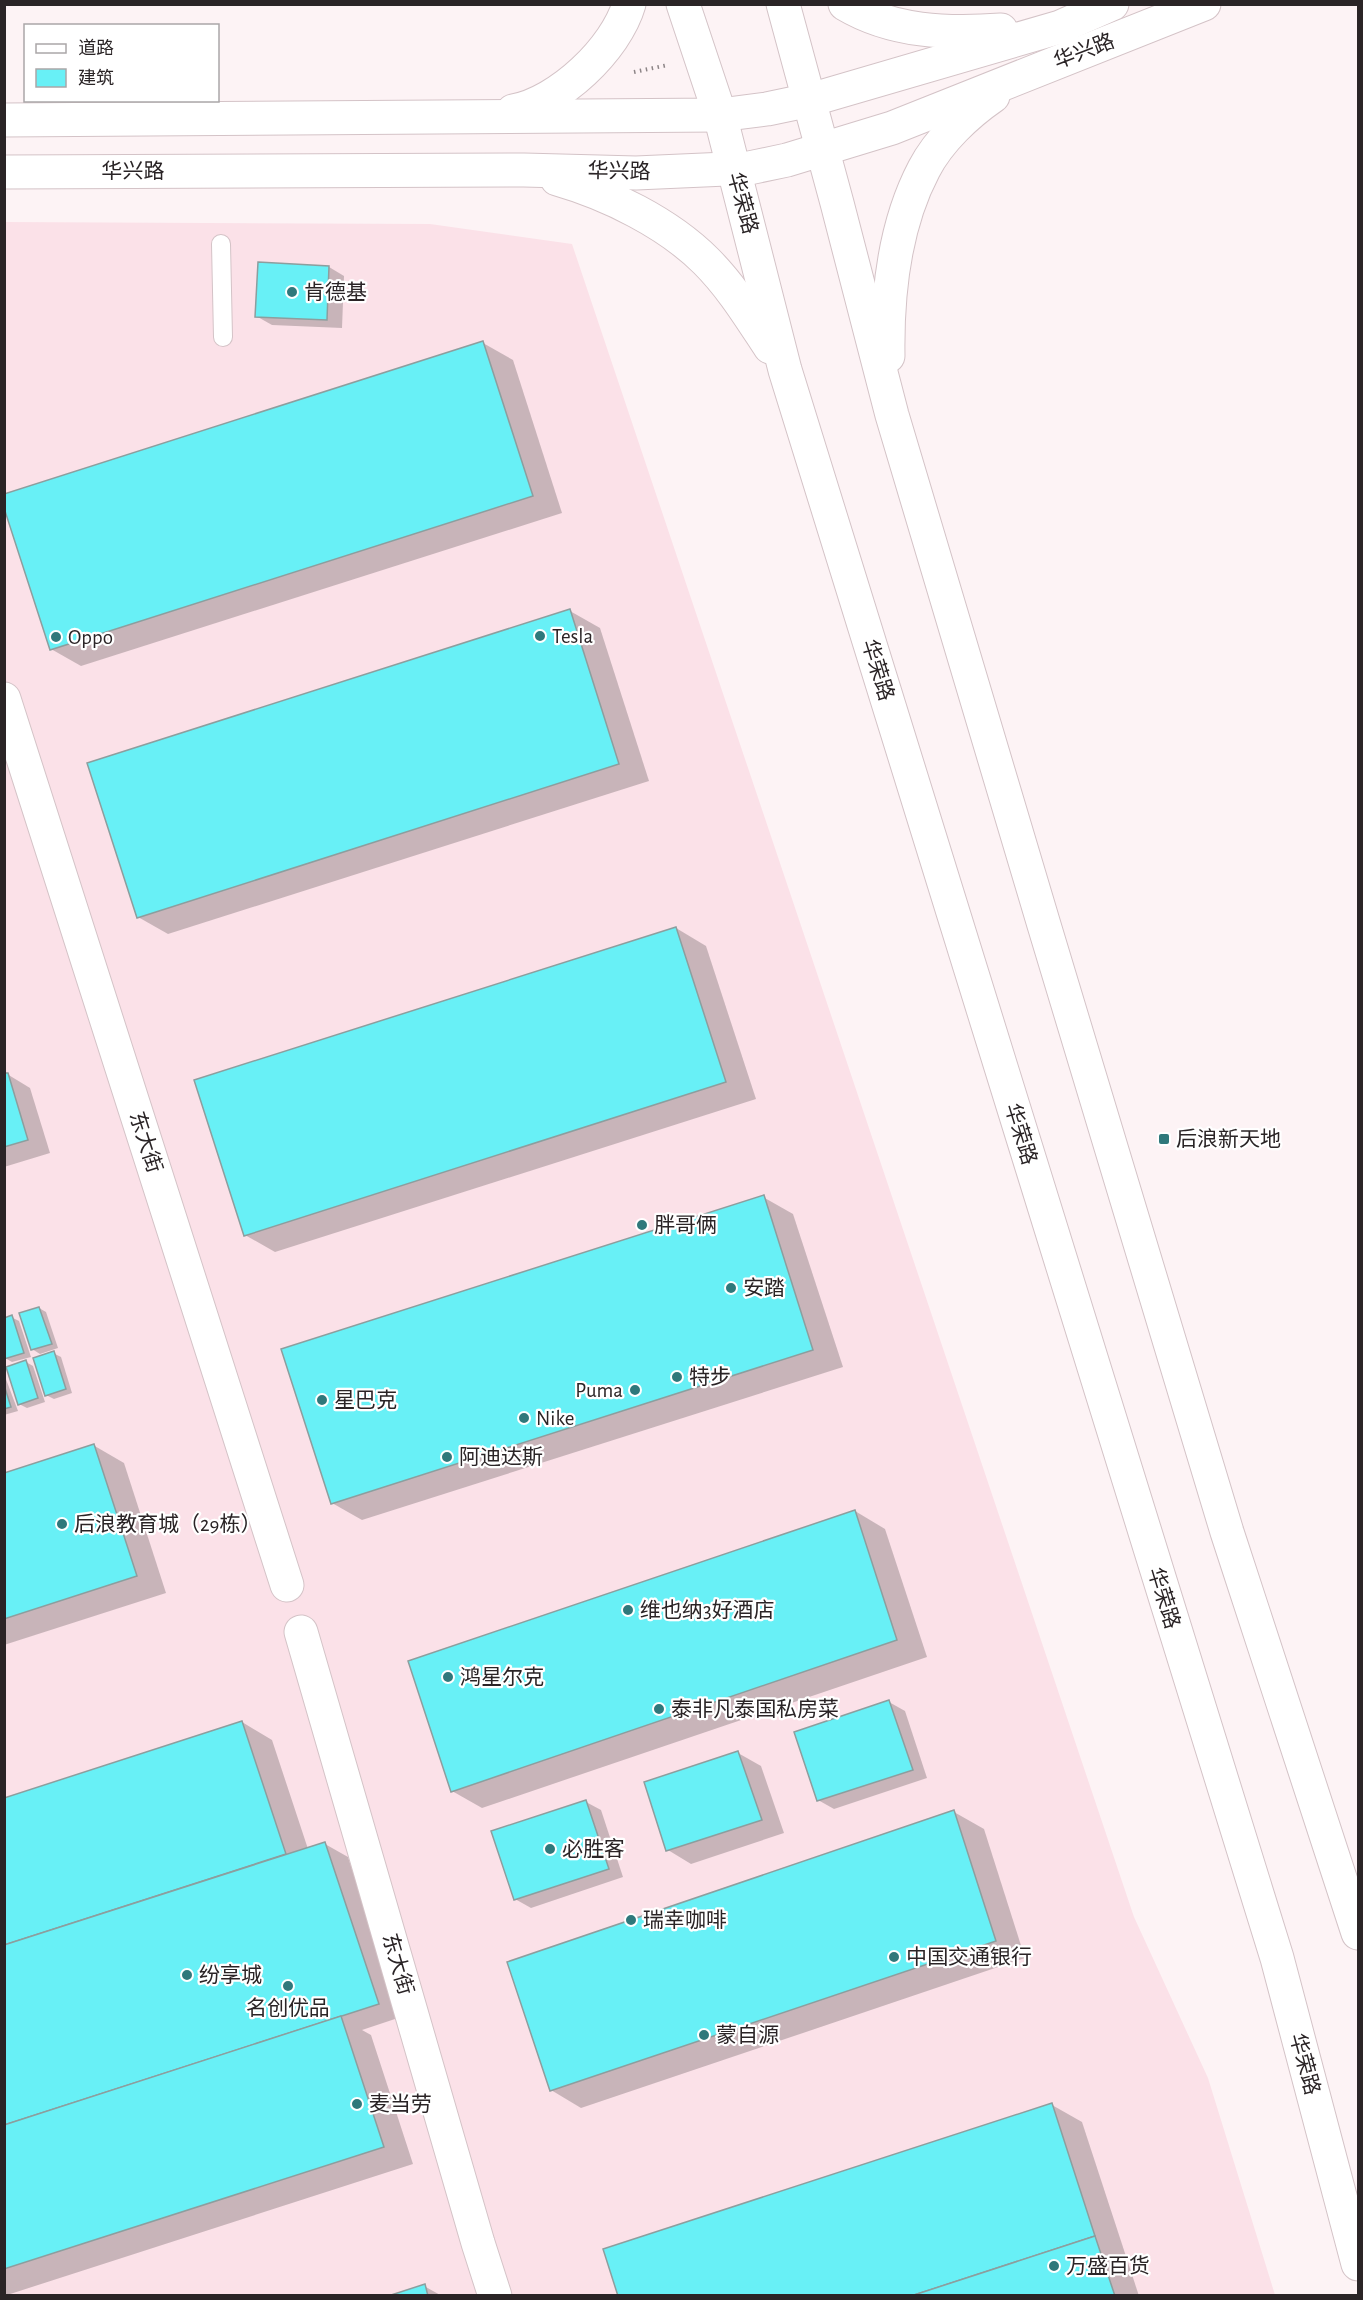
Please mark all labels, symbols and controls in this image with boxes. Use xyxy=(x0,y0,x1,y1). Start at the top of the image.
legend xyxy=(24,24,219,102)
street label: 华兴路 xyxy=(1051,29,1117,73)
text: 道路 xyxy=(78,38,114,58)
text: 建筑 xyxy=(78,68,114,88)
street label: 华兴路 xyxy=(587,159,651,183)
street label: 华兴路 xyxy=(102,160,165,182)
street label: 华荣路 xyxy=(724,170,762,236)
place label: 肯德基 xyxy=(304,281,367,303)
marker: 肯德基 xyxy=(285,285,299,299)
place label: Tesla xyxy=(552,626,594,647)
place label: Oppo xyxy=(68,627,113,648)
marker: Tesla xyxy=(533,629,547,643)
marker: Oppo xyxy=(49,630,63,644)
street label: 华荣路 xyxy=(858,637,898,703)
street label: 华荣路 xyxy=(1001,1101,1041,1167)
street label: 东大街 xyxy=(126,1109,166,1175)
place label: 后浪新天地 xyxy=(1176,1128,1281,1150)
marker: 后浪新天地 xyxy=(1157,1132,1171,1146)
place label: 胖哥俩 xyxy=(654,1214,717,1236)
marker: 胖哥俩 xyxy=(635,1218,649,1232)
place label: 安踏 xyxy=(743,1277,785,1299)
marker: 安踏 xyxy=(724,1281,738,1295)
place label: 特步 xyxy=(689,1366,731,1388)
marker: 特步 xyxy=(670,1370,684,1384)
place label: Puma xyxy=(575,1380,623,1401)
marker: Puma xyxy=(628,1383,642,1397)
place label: 星巴克 xyxy=(334,1389,397,1411)
marker: 星巴克 xyxy=(315,1393,329,1407)
place label: Nike xyxy=(536,1408,574,1429)
marker: Nike xyxy=(517,1411,531,1425)
place label: 阿迪达斯 xyxy=(459,1446,543,1468)
marker: 阿迪达斯 xyxy=(440,1450,454,1464)
place label: 后浪教育城（29栋） xyxy=(74,1513,261,1535)
marker: 后浪教育城（29栋） xyxy=(55,1517,69,1531)
street label: 华荣路 xyxy=(1144,1565,1184,1631)
place label: 维也纳3好酒店 xyxy=(640,1599,775,1621)
marker: 维也纳3好酒店 xyxy=(621,1603,635,1617)
place label: 鸿星尔克 xyxy=(460,1666,544,1688)
marker: 鸿星尔克 xyxy=(441,1670,455,1684)
place label: 泰非凡泰国私房菜 xyxy=(671,1698,839,1720)
marker: 泰非凡泰国私房菜 xyxy=(652,1702,666,1716)
place label: 必胜客 xyxy=(562,1837,625,1860)
marker: 必胜客 xyxy=(543,1842,557,1856)
place label: 瑞幸咖啡 xyxy=(643,1909,727,1931)
marker: 瑞幸咖啡 xyxy=(624,1913,638,1927)
street label: 东大街 xyxy=(379,1931,417,1997)
place label: 中国交通银行 xyxy=(906,1946,1032,1968)
marker: 中国交通银行 xyxy=(887,1950,901,1964)
place label: 纷享城 xyxy=(199,1964,262,1986)
marker: 纷享城 xyxy=(180,1968,194,1982)
marker: 名创优品 xyxy=(281,1979,295,1993)
place label: 名创优品 xyxy=(246,1997,330,2019)
place label: 蒙自源 xyxy=(716,2024,779,2046)
marker: 蒙自源 xyxy=(697,2028,711,2042)
street label: 华荣路 xyxy=(1286,2031,1324,2097)
place label: 麦当劳 xyxy=(369,2093,432,2115)
marker: 麦当劳 xyxy=(350,2097,364,2111)
place label: 万盛百货 xyxy=(1066,2255,1150,2277)
marker: 万盛百货 xyxy=(1047,2259,1061,2273)

